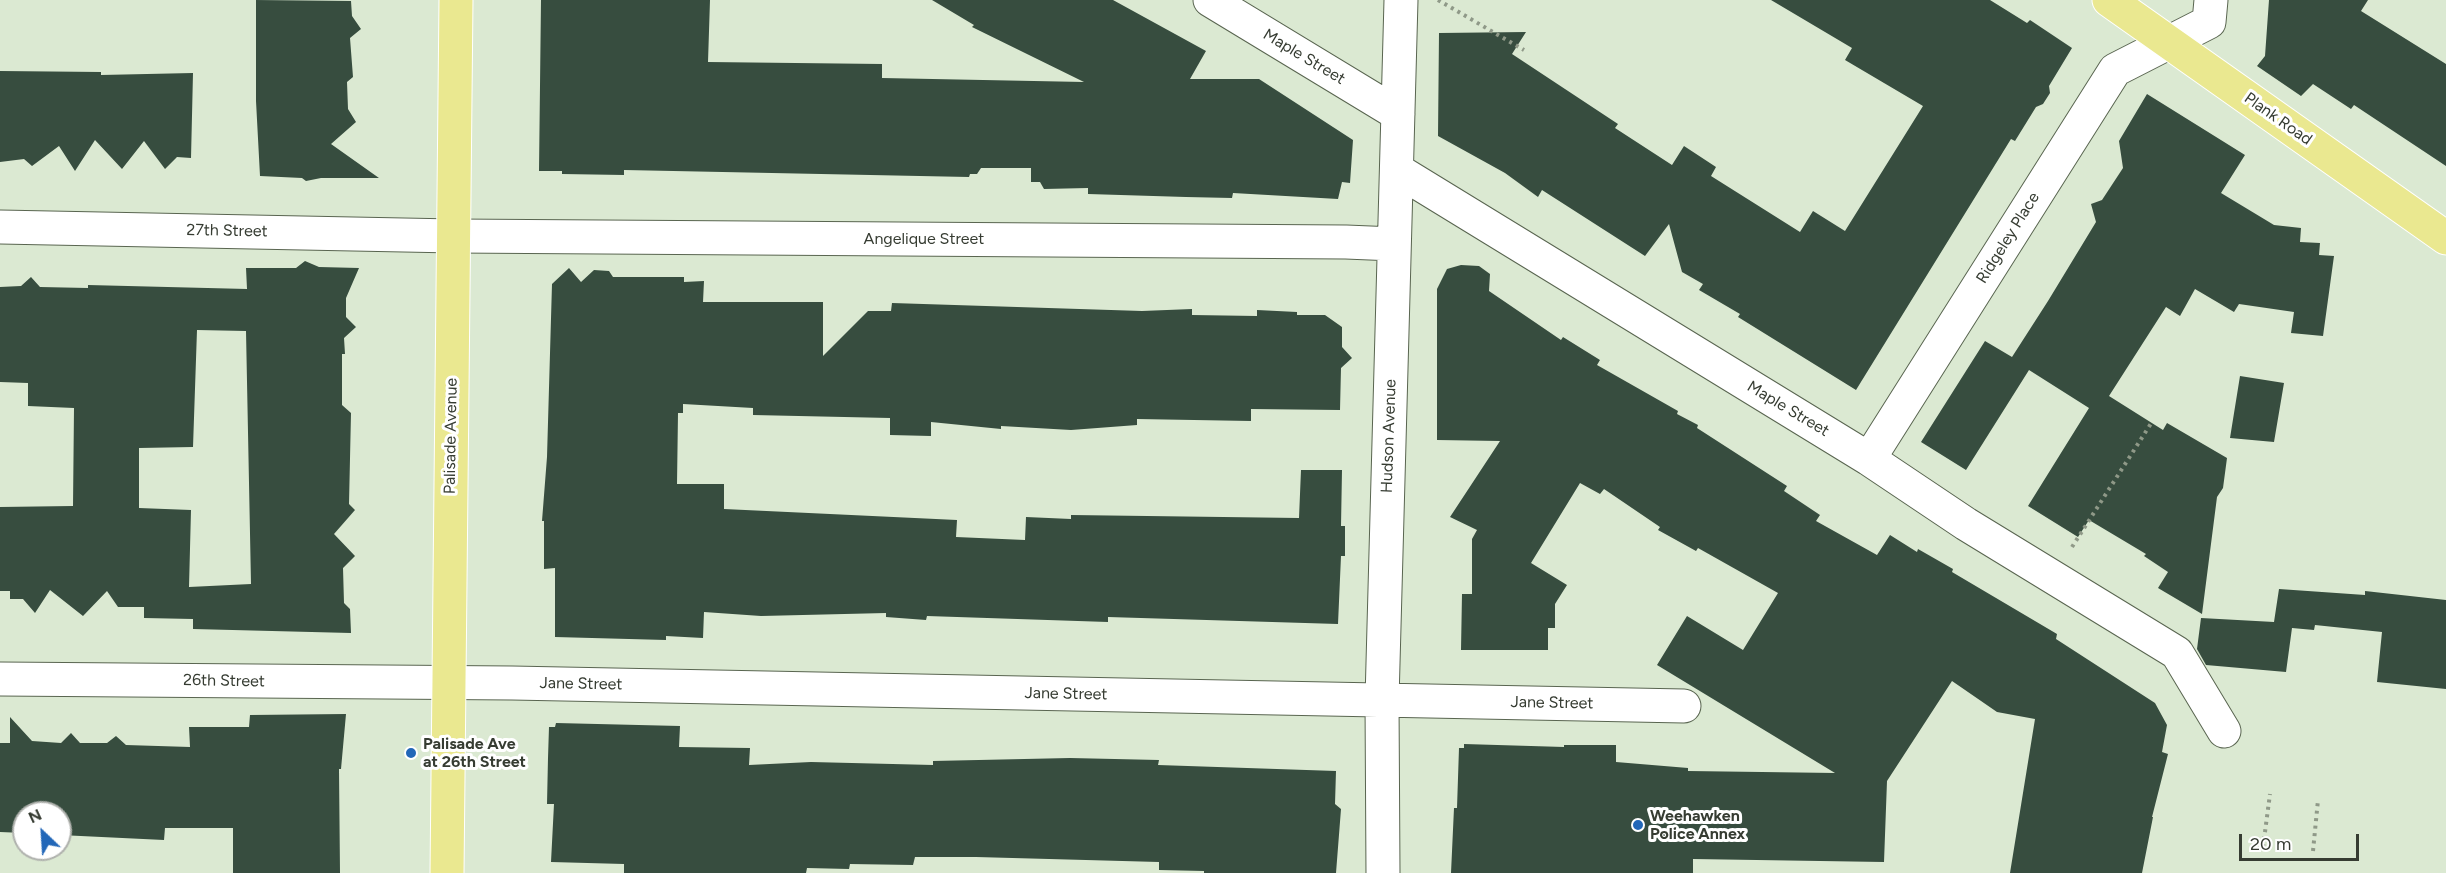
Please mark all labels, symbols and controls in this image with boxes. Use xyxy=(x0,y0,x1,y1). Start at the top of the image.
street label: Maple Street xyxy=(1260,25,1348,89)
street label: Plank Road xyxy=(2240,89,2316,149)
street label: Ridgeley Place xyxy=(1972,189,2044,287)
street label: 27th Street xyxy=(186,221,268,241)
street label: Angelique Street xyxy=(864,229,984,249)
street label: Maple Street xyxy=(1744,377,1832,441)
street label: Palisade Avenue xyxy=(440,378,462,494)
street label: Hudson Avenue xyxy=(1377,379,1401,493)
street label: 26th Street xyxy=(183,671,265,691)
street label: Jane Street xyxy=(539,674,623,694)
street label: Jane Street xyxy=(1024,684,1108,704)
street label: Jane Street xyxy=(1510,693,1594,713)
place label: Palisade Ave at 26th Street xyxy=(423,734,526,772)
marker: Palisade Ave at 26th Street xyxy=(404,746,418,760)
north arrow xyxy=(12,801,72,861)
text: N xyxy=(25,805,45,827)
place label: Weehawken Police Annex xyxy=(1650,806,1745,844)
marker: Weehawken Police Annex xyxy=(1631,818,1645,832)
scale bar xyxy=(2242,822,2362,860)
text: 20 m xyxy=(2250,833,2291,855)

